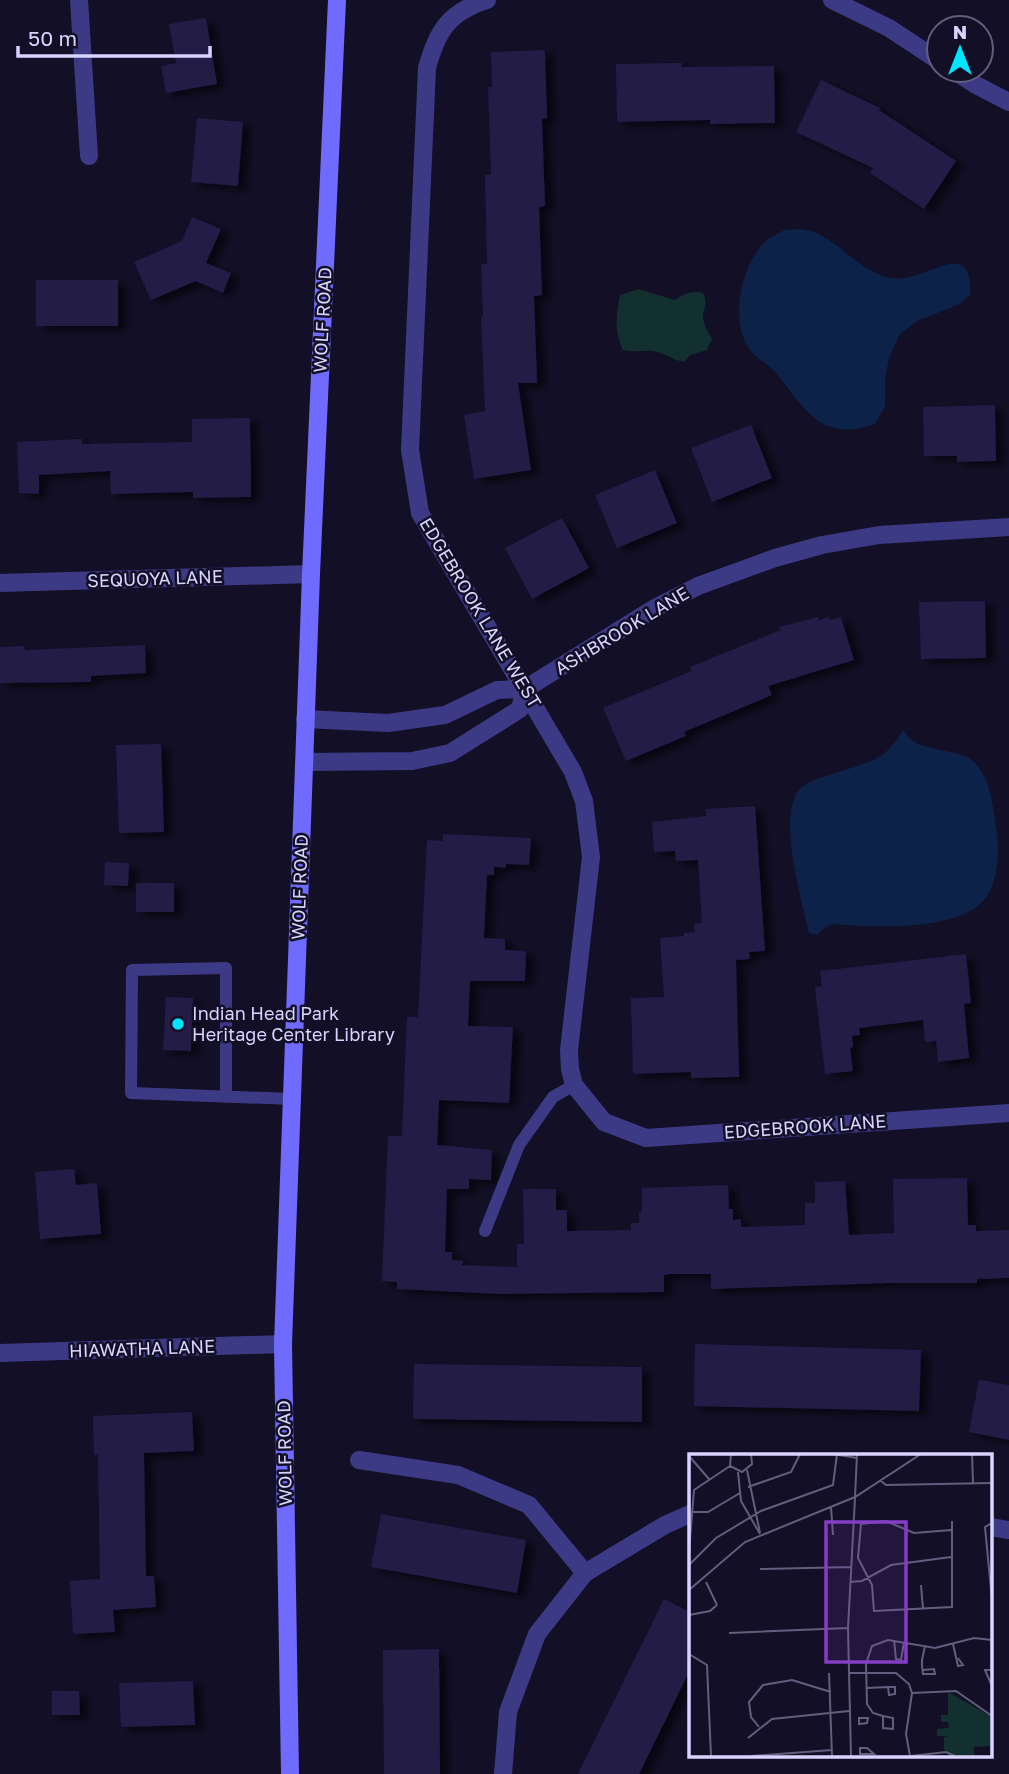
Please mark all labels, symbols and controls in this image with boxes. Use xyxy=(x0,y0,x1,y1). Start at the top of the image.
scale bar xyxy=(18,14,210,58)
north arrow xyxy=(925,14,995,84)
text: N xyxy=(953,20,967,43)
text: 50 m xyxy=(28,25,77,51)
street label: WOLF ROAD xyxy=(308,267,336,373)
street label: EDGEBROOK LANE WEST xyxy=(415,513,546,712)
street label: SEQUOYA LANE xyxy=(87,565,223,591)
street label: ASHBROOK LANE xyxy=(550,581,692,679)
street label: WOLF ROAD xyxy=(286,834,312,940)
place label: Indian Head Park Heritage Center Library xyxy=(192,1002,395,1045)
marker: Indian Head Park Heritage Center Library xyxy=(170,1016,186,1032)
street label: EDGEBROOK LANE xyxy=(723,1109,887,1143)
street label: HIAWATHA LANE xyxy=(69,1334,215,1362)
street label: WOLF ROAD xyxy=(272,1400,296,1506)
inset map xyxy=(689,1454,992,1756)

